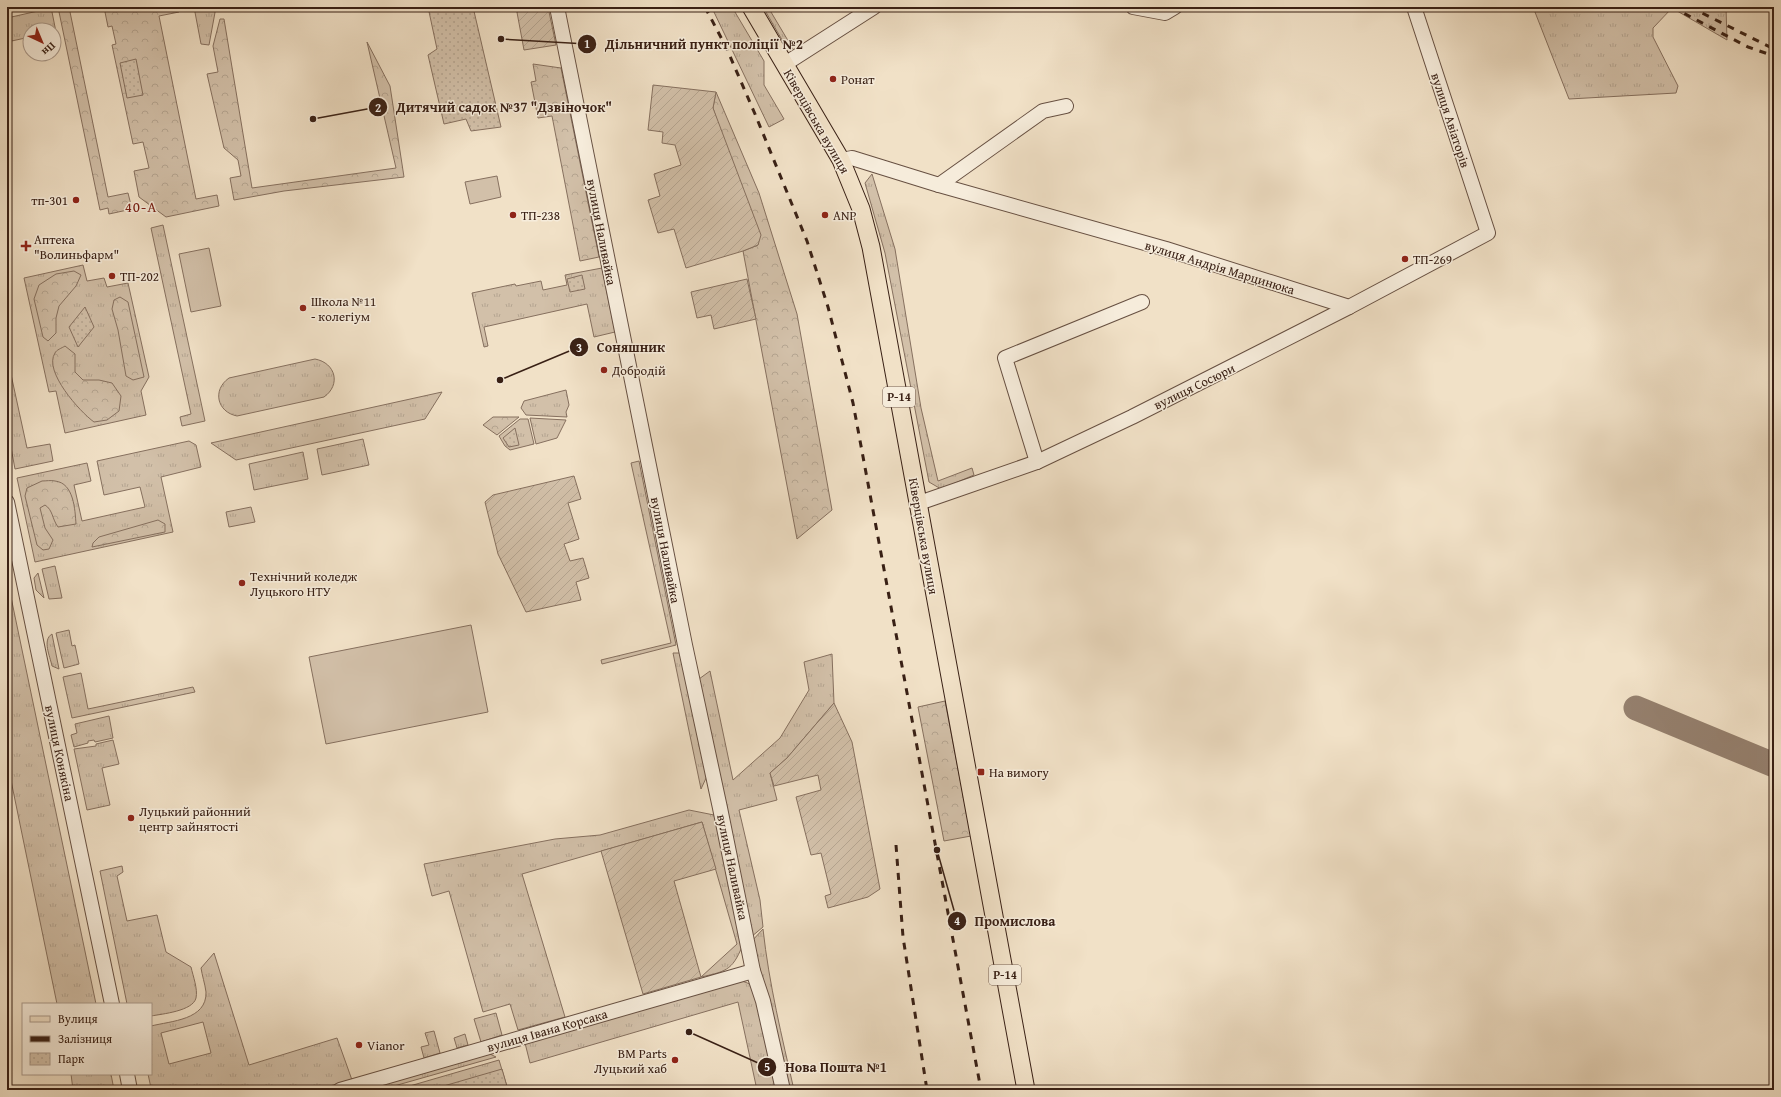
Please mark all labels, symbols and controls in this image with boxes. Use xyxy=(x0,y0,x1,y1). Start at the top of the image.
north arrow xyxy=(22,22,62,62)
callout: Дільничний пункт поліції №2 xyxy=(577,31,811,57)
text: Дільничний пункт поліції №2 xyxy=(604,34,803,54)
text: 1 xyxy=(584,35,590,52)
text: Пн xyxy=(38,39,60,60)
street label: Ківерцівська вулиця xyxy=(779,65,855,177)
place label: Ронат xyxy=(841,70,875,89)
street label: вулиця Авіаторів xyxy=(1426,70,1475,170)
marker: Ронат xyxy=(828,74,838,84)
callout: Дитячий садок №37 "Дзвіночок" xyxy=(368,94,620,120)
text: Дитячий садок №37 "Дзвіночок" xyxy=(395,97,612,117)
text: 2 xyxy=(375,99,381,116)
street label: вулиця Наливайка xyxy=(582,177,621,288)
place label: тп-301 xyxy=(31,191,68,210)
marker: тп-301 xyxy=(71,195,81,205)
district label: 40-А xyxy=(125,196,157,217)
place label: ТП-238 xyxy=(521,206,560,225)
place label: ANP xyxy=(833,206,856,225)
marker: ТП-238 xyxy=(508,210,518,220)
marker: ANP xyxy=(820,210,830,220)
place label: Аптека "Волиньфарм" xyxy=(34,230,119,264)
street label: вулиця Андрія Марцинюка xyxy=(1143,236,1298,300)
marker: Аптека "Волиньфарм" xyxy=(21,241,31,251)
place label: ТП-269 xyxy=(1413,250,1452,269)
marker: ТП-269 xyxy=(1400,254,1410,264)
place label: ТП-202 xyxy=(120,267,159,286)
marker: ТП-202 xyxy=(107,271,117,281)
place label: Школа №11 - колегіум xyxy=(311,292,376,326)
marker: Школа №11 - колегіум xyxy=(298,303,308,313)
callout: Соняшник xyxy=(569,334,673,360)
text: Соняшник xyxy=(597,337,666,357)
text: 3 xyxy=(576,339,582,356)
street label: вулиця Сосюри xyxy=(1150,358,1238,414)
place label: Добродій xyxy=(611,361,666,380)
marker: Добродій xyxy=(599,365,609,375)
road number: Р-14 xyxy=(883,387,915,407)
street label: Ківерцівська вулиця xyxy=(904,476,943,596)
street label: вулиця Наливайка xyxy=(646,495,685,606)
place label: Технічний коледж Луцького НТУ xyxy=(250,567,358,601)
marker: Технічний коледж Луцького НТУ xyxy=(237,578,247,588)
street label: вулиця Конякіна xyxy=(40,703,79,804)
place label: На вимогу xyxy=(989,763,1049,782)
marker: На вимогу xyxy=(976,767,986,777)
place label: Луцький районний центр зайнятості xyxy=(139,802,251,836)
street label: вулиця Наливайка xyxy=(712,812,753,923)
marker: Луцький районний центр зайнятості xyxy=(126,813,136,823)
callout: Промислова xyxy=(947,908,1064,934)
text: Промислова xyxy=(975,911,1056,931)
text: 4 xyxy=(954,912,960,929)
road number: Р-14 xyxy=(989,965,1021,985)
legend xyxy=(22,1003,152,1075)
street label: вулиця Івана Корсака xyxy=(485,1004,610,1057)
text: Вулиця xyxy=(58,1010,98,1027)
text: Залізниця xyxy=(58,1030,112,1047)
place label: Vianor xyxy=(367,1036,405,1055)
marker: Vianor xyxy=(354,1040,364,1050)
place label: BM Parts Луцький хаб xyxy=(594,1044,667,1078)
text: Парк xyxy=(58,1050,85,1067)
callout: Нова Пошта №1 xyxy=(757,1054,895,1080)
marker: BM Parts Луцький хаб xyxy=(670,1055,680,1065)
text: Нова Пошта №1 xyxy=(785,1057,887,1077)
text: 5 xyxy=(764,1058,770,1075)

